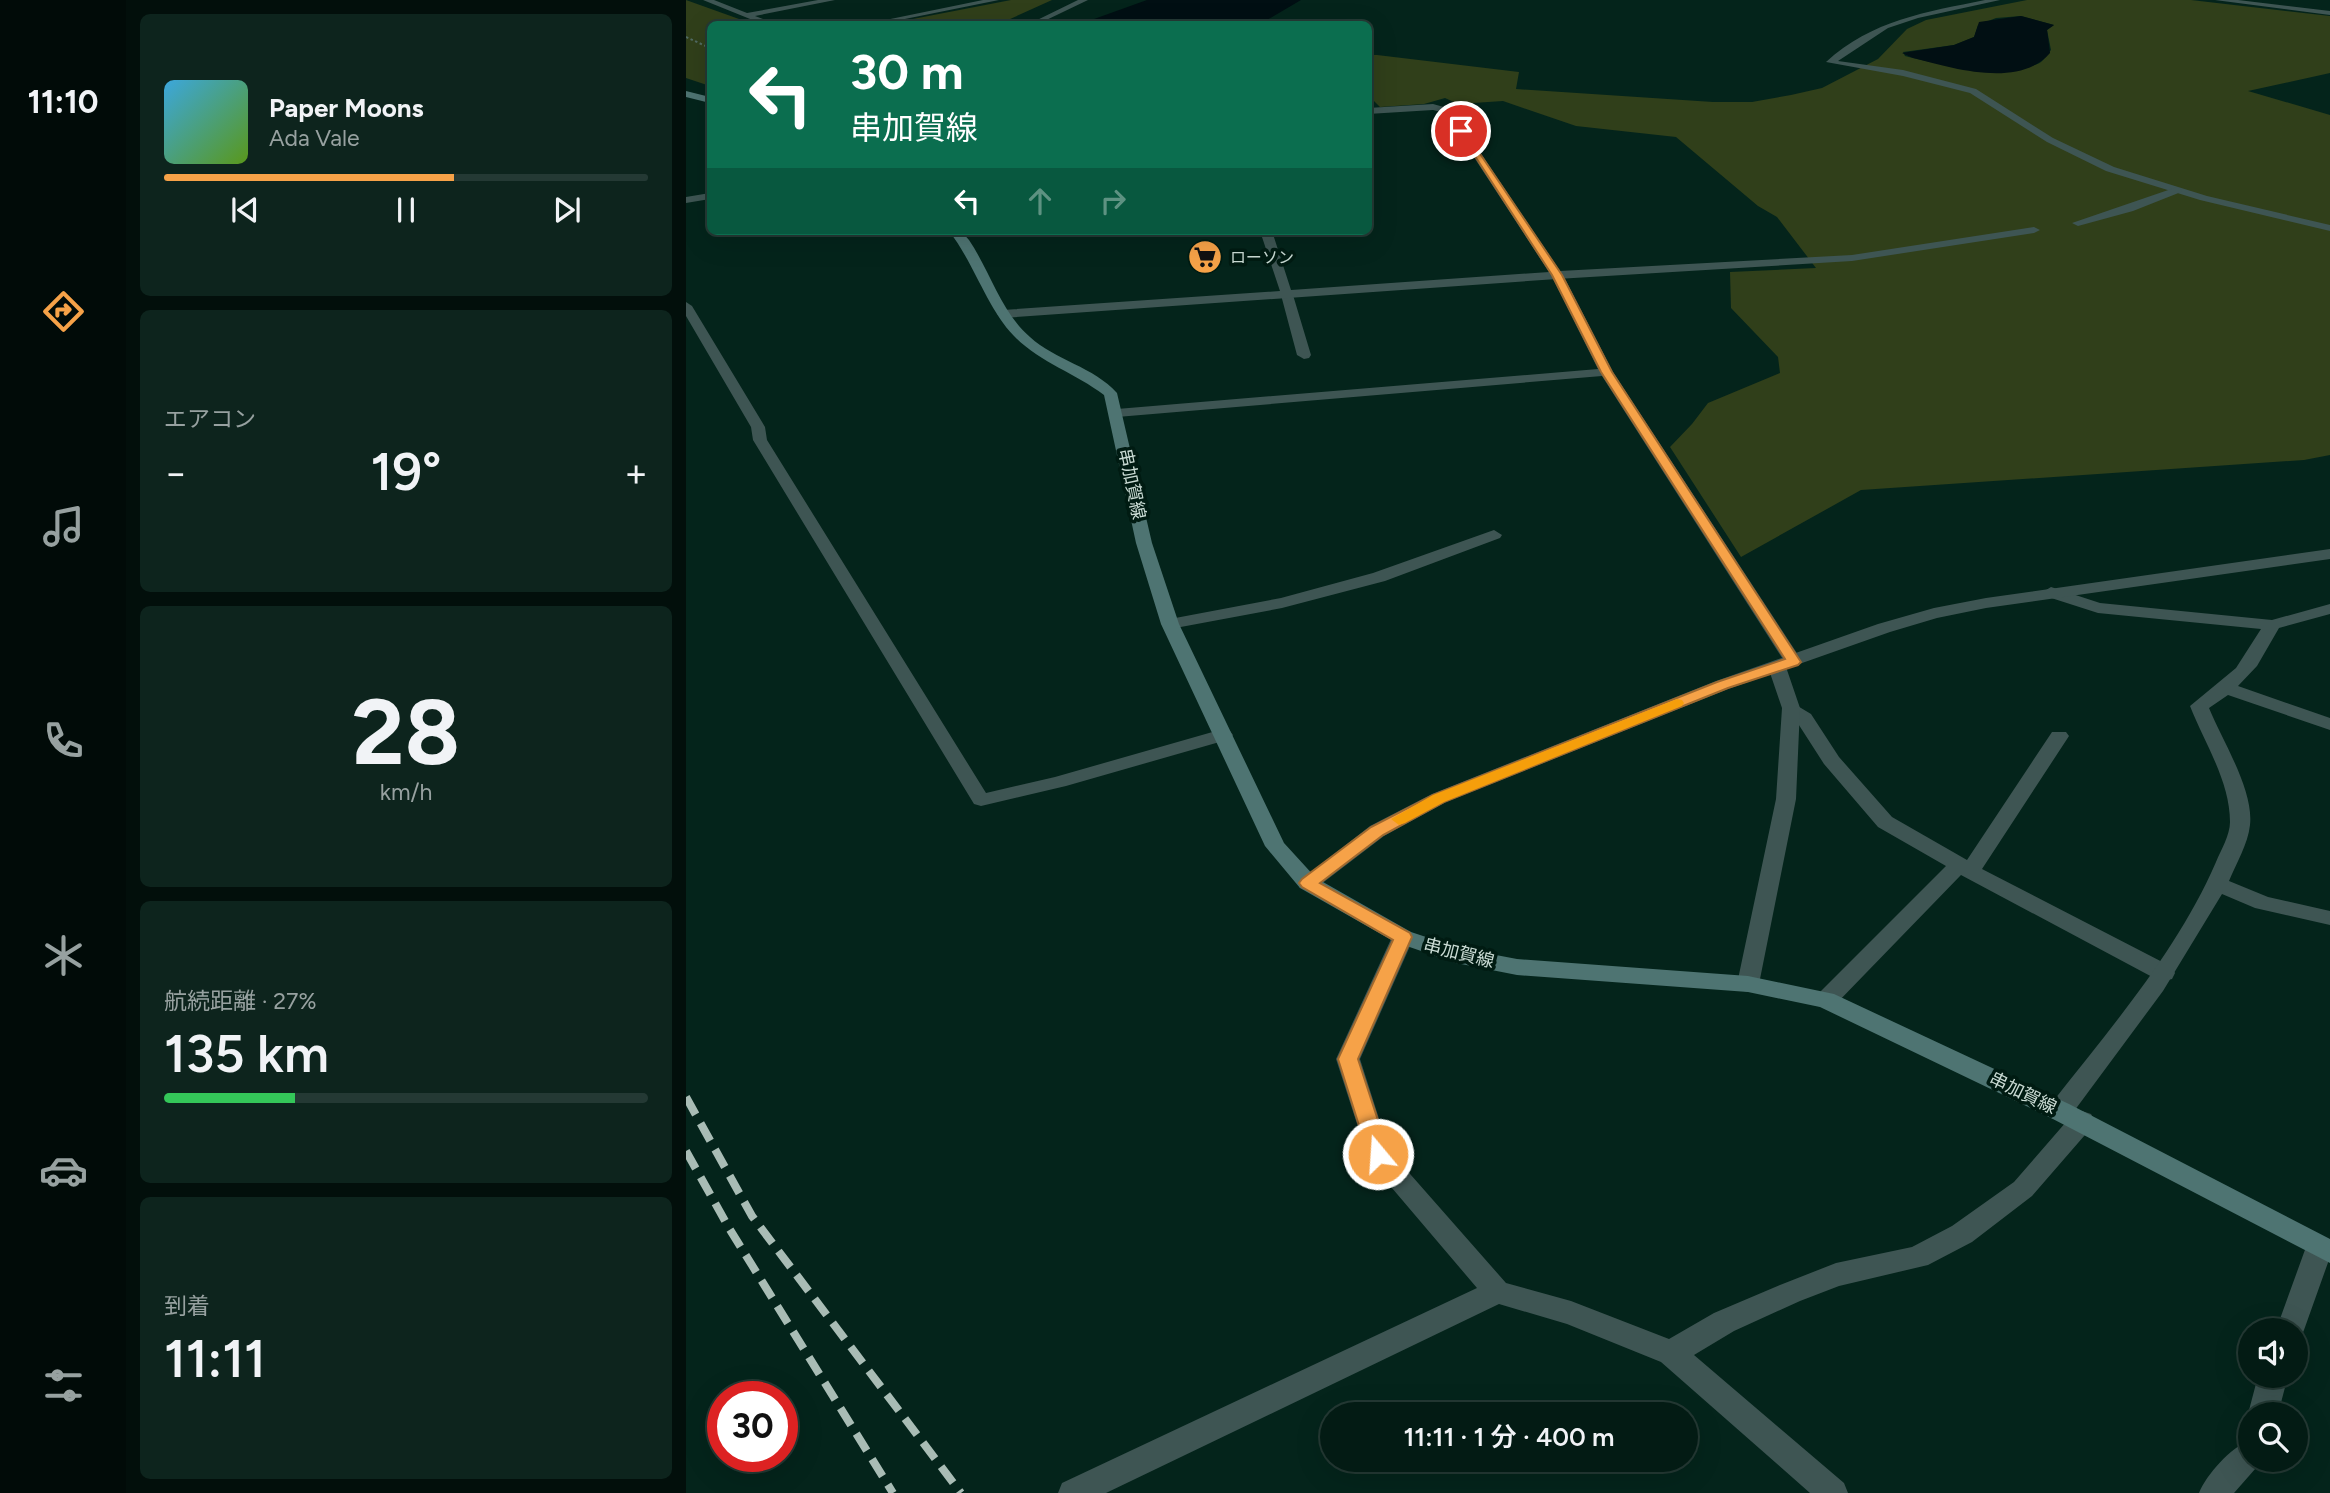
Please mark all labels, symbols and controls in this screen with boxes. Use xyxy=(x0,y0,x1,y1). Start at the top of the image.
text: 30 m xyxy=(850,42,963,101)
icon: left xyxy=(735,49,826,140)
text: 11:10 xyxy=(28,83,98,121)
text: Paper Moons xyxy=(269,92,424,124)
pin xyxy=(1431,101,1491,161)
text: 串加賀線 xyxy=(850,109,978,147)
icon: arrive xyxy=(1442,112,1480,150)
text: Ada Vale xyxy=(269,124,360,152)
icon: left xyxy=(948,182,986,220)
icon: ahead xyxy=(1021,182,1059,220)
icon: right xyxy=(1094,182,1132,220)
icon: previous xyxy=(226,191,264,229)
icon: pause xyxy=(387,191,425,229)
icon: next xyxy=(548,191,586,229)
supermarket icon: ローソン xyxy=(1186,238,1224,276)
place label: ローソン xyxy=(1230,248,1294,267)
icon: directions xyxy=(39,287,88,336)
text: エアコン xyxy=(164,405,256,433)
text: 19° xyxy=(370,441,442,503)
street label: 串加賀線 xyxy=(1114,446,1150,522)
text: − xyxy=(164,450,188,496)
text: + xyxy=(624,450,648,496)
icon: music xyxy=(39,502,88,551)
text: 28 xyxy=(352,678,460,787)
icon: phone xyxy=(39,716,88,765)
text: km/h xyxy=(380,778,432,806)
icon: climate xyxy=(39,931,88,980)
street label: 串加賀線 xyxy=(1421,934,1497,972)
text: 航続距離 · 27% xyxy=(164,987,317,1015)
text: 135 km xyxy=(164,1023,329,1085)
street label: 串加賀線 xyxy=(1986,1067,2060,1119)
position arrow xyxy=(1341,1117,1415,1191)
icon: car xyxy=(39,1146,88,1195)
text: 到着 xyxy=(164,1292,210,1320)
map controls xyxy=(2238,1318,2308,1472)
button: sound xyxy=(2238,1318,2308,1388)
text: 11:11 xyxy=(164,1328,266,1390)
icon: filters xyxy=(39,1361,88,1410)
speed limit sign: 30 xyxy=(707,1381,798,1472)
button: search xyxy=(2238,1402,2308,1472)
text: 11:11 · 1 分 · 400 m xyxy=(1403,1421,1615,1453)

